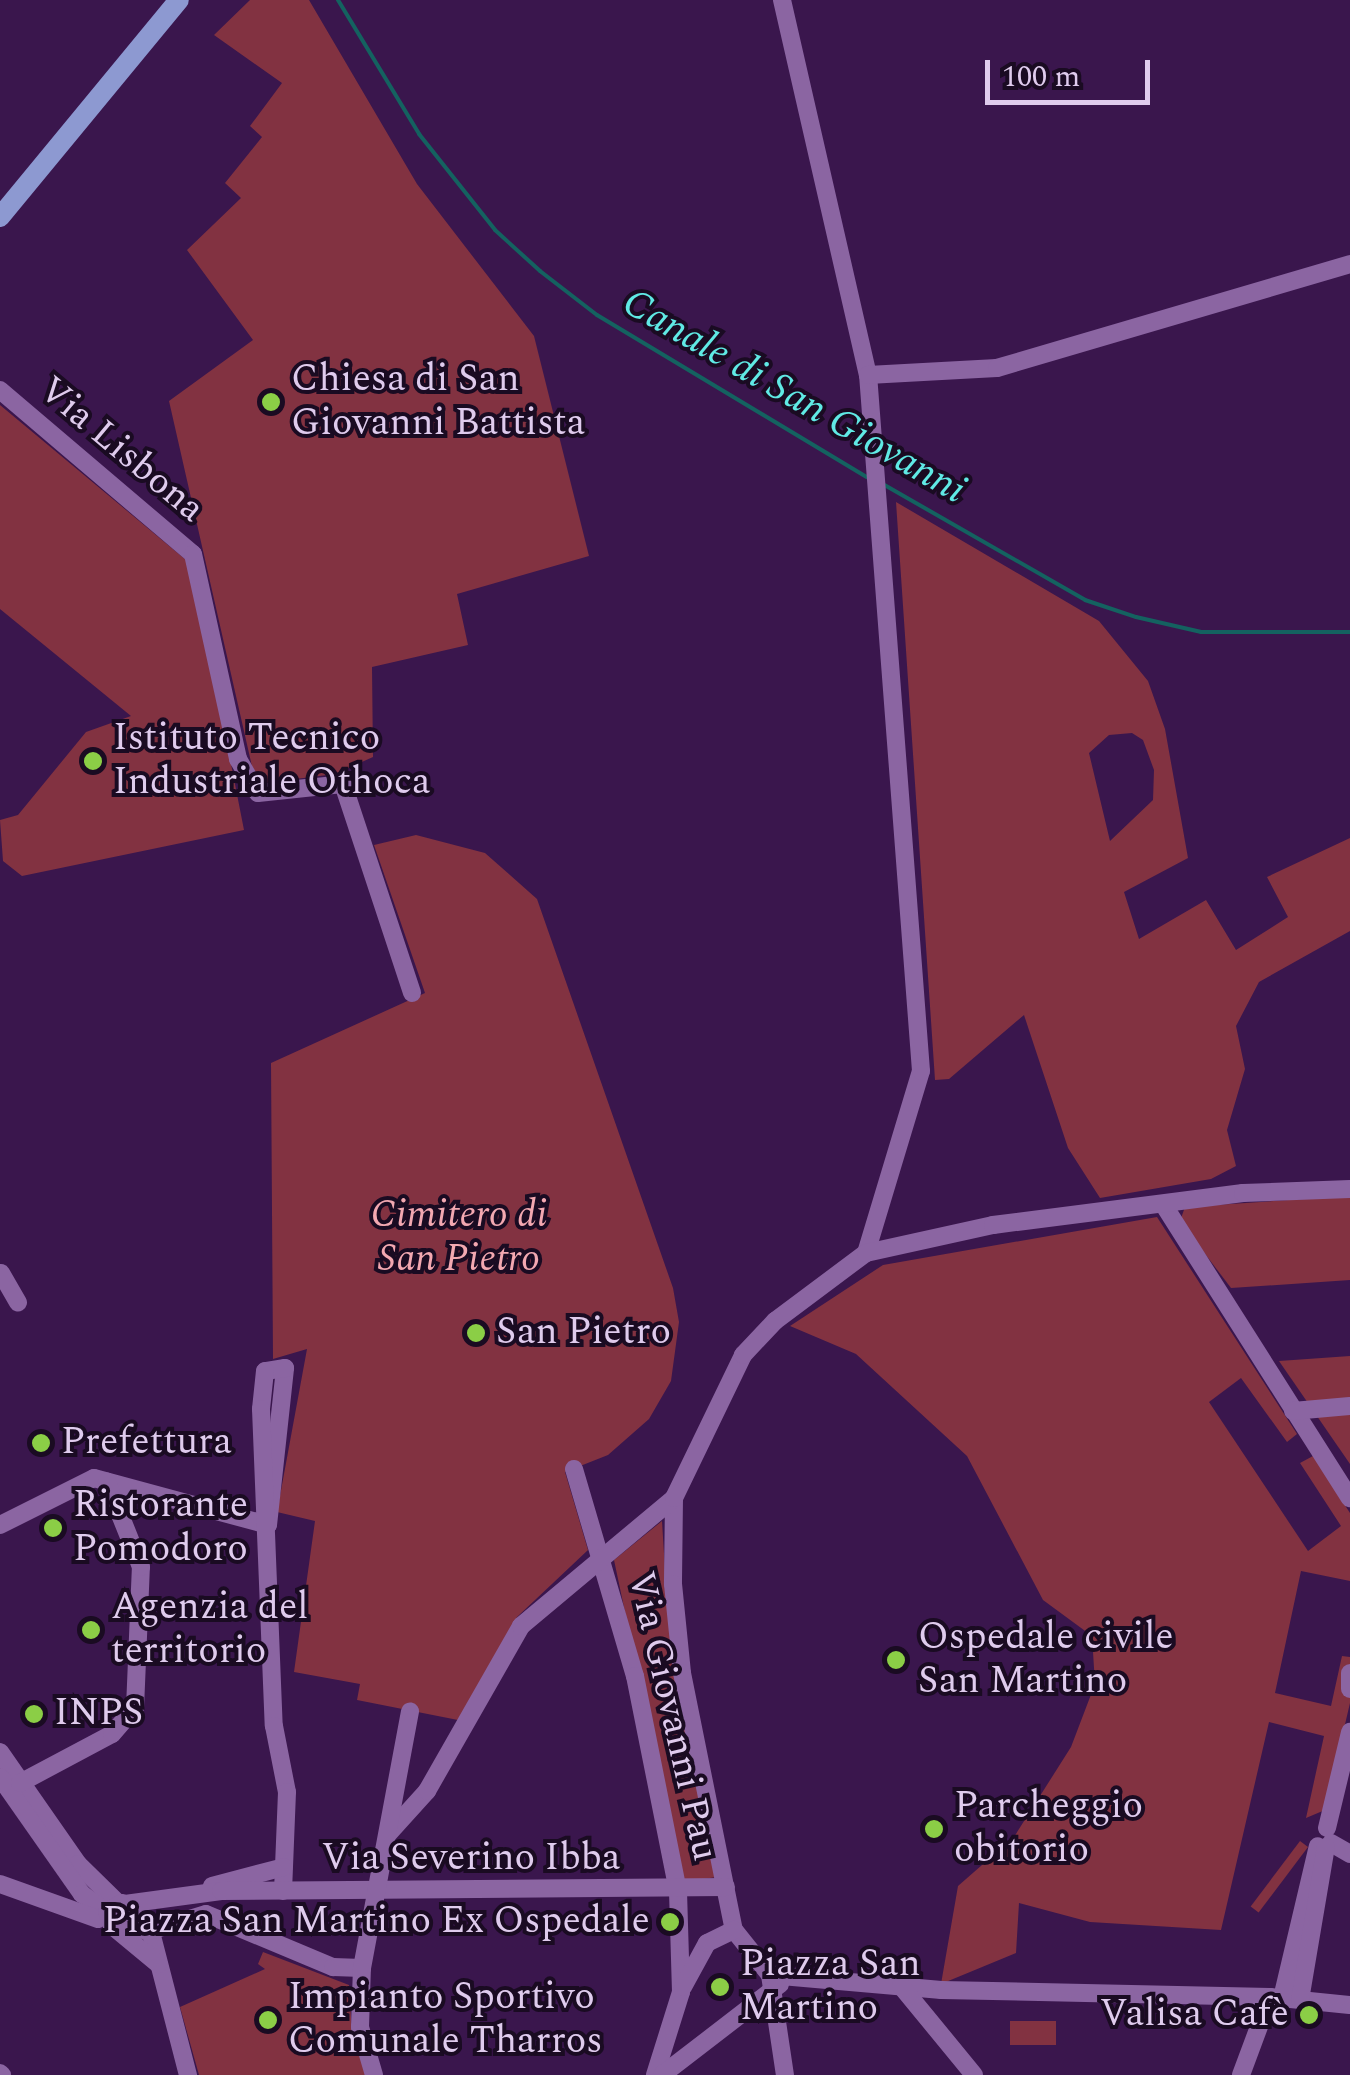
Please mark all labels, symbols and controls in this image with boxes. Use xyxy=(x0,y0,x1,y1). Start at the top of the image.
scale bar xyxy=(990,40,1155,102)
text: 100 m xyxy=(1002,54,1080,100)
water label: Canale di San Giovanni xyxy=(614,279,974,515)
place label: Chiesa di San Giovanni Battista xyxy=(291,357,585,446)
street label: Via Lisbona xyxy=(29,367,213,533)
marker: Chiesa di San Giovanni Battista xyxy=(260,391,282,413)
place label: Istituto Tecnico Industriale Othoca xyxy=(113,716,431,806)
marker: Istituto Tecnico Industriale Othoca xyxy=(82,750,104,772)
park label: Cimitero di San Pietro xyxy=(371,1193,547,1282)
place label: San Pietro xyxy=(496,1310,671,1356)
marker: San Pietro xyxy=(465,1322,487,1344)
place label: Prefettura xyxy=(61,1420,232,1466)
marker: Prefettura xyxy=(30,1432,52,1454)
place label: Ristorante Pomodoro xyxy=(73,1483,248,1572)
marker: Ristorante Pomodoro xyxy=(42,1517,64,1539)
street label: Via Giovanni Pau xyxy=(617,1567,727,1865)
place label: Agenzia del territorio xyxy=(111,1585,309,1675)
place label: Ospedale civile San Martino xyxy=(918,1615,1174,1705)
marker: Agenzia del territorio xyxy=(80,1619,102,1641)
marker: Ospedale civile San Martino xyxy=(883,1647,909,1673)
place label: INPS xyxy=(54,1691,143,1737)
marker: INPS xyxy=(23,1703,45,1725)
place label: Parcheggio obitorio xyxy=(954,1784,1143,1874)
marker: Parcheggio obitorio xyxy=(923,1818,945,1840)
street label: Via Severino Ibba xyxy=(321,1836,621,1882)
place label: Piazza San Martino Ex Ospedale xyxy=(103,1899,650,1945)
marker: Piazza San Martino Ex Ospedale xyxy=(659,1911,681,1933)
place label: Piazza San Martino xyxy=(740,1942,921,2032)
place label: Impianto Sportivo Comunale Tharros xyxy=(288,1975,603,2064)
marker: Piazza San Martino xyxy=(709,1976,731,1998)
place label: Valisa Cafè xyxy=(1100,1992,1289,2038)
marker: Valisa Cafè xyxy=(1298,2004,1320,2026)
marker: Impianto Sportivo Comunale Tharros xyxy=(257,2009,279,2031)

